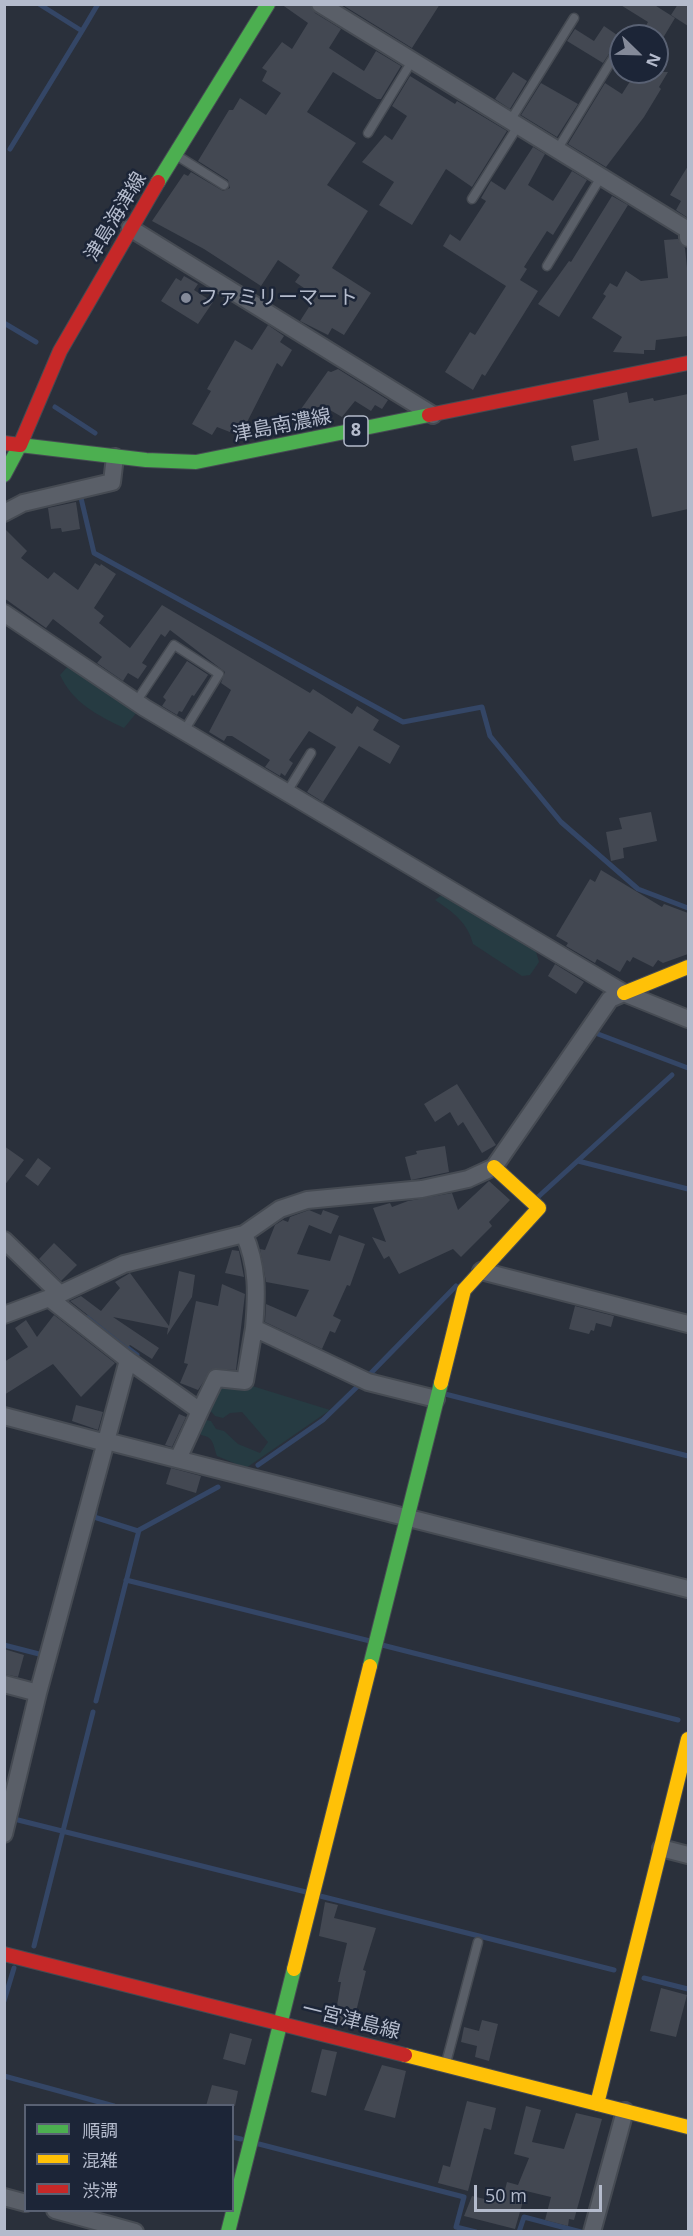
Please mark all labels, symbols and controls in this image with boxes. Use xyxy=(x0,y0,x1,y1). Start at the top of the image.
north arrow xyxy=(609,24,669,84)
text: N xyxy=(641,50,666,71)
street label: 津島海津線 xyxy=(80,168,152,266)
place label: ファミリーマート xyxy=(198,286,358,310)
marker: ファミリーマート xyxy=(179,291,193,305)
street label: 津島南濃線 xyxy=(231,405,333,447)
road number: 8 xyxy=(344,416,368,446)
street label: 一宮津島線 xyxy=(300,1997,402,2045)
legend xyxy=(24,2104,234,2212)
text: 順調 xyxy=(82,2118,118,2142)
text: 混雑 xyxy=(82,2148,118,2172)
scale bar xyxy=(477,2173,604,2211)
text: 渋滞 xyxy=(82,2178,118,2202)
text: 50 m xyxy=(485,2183,527,2207)

